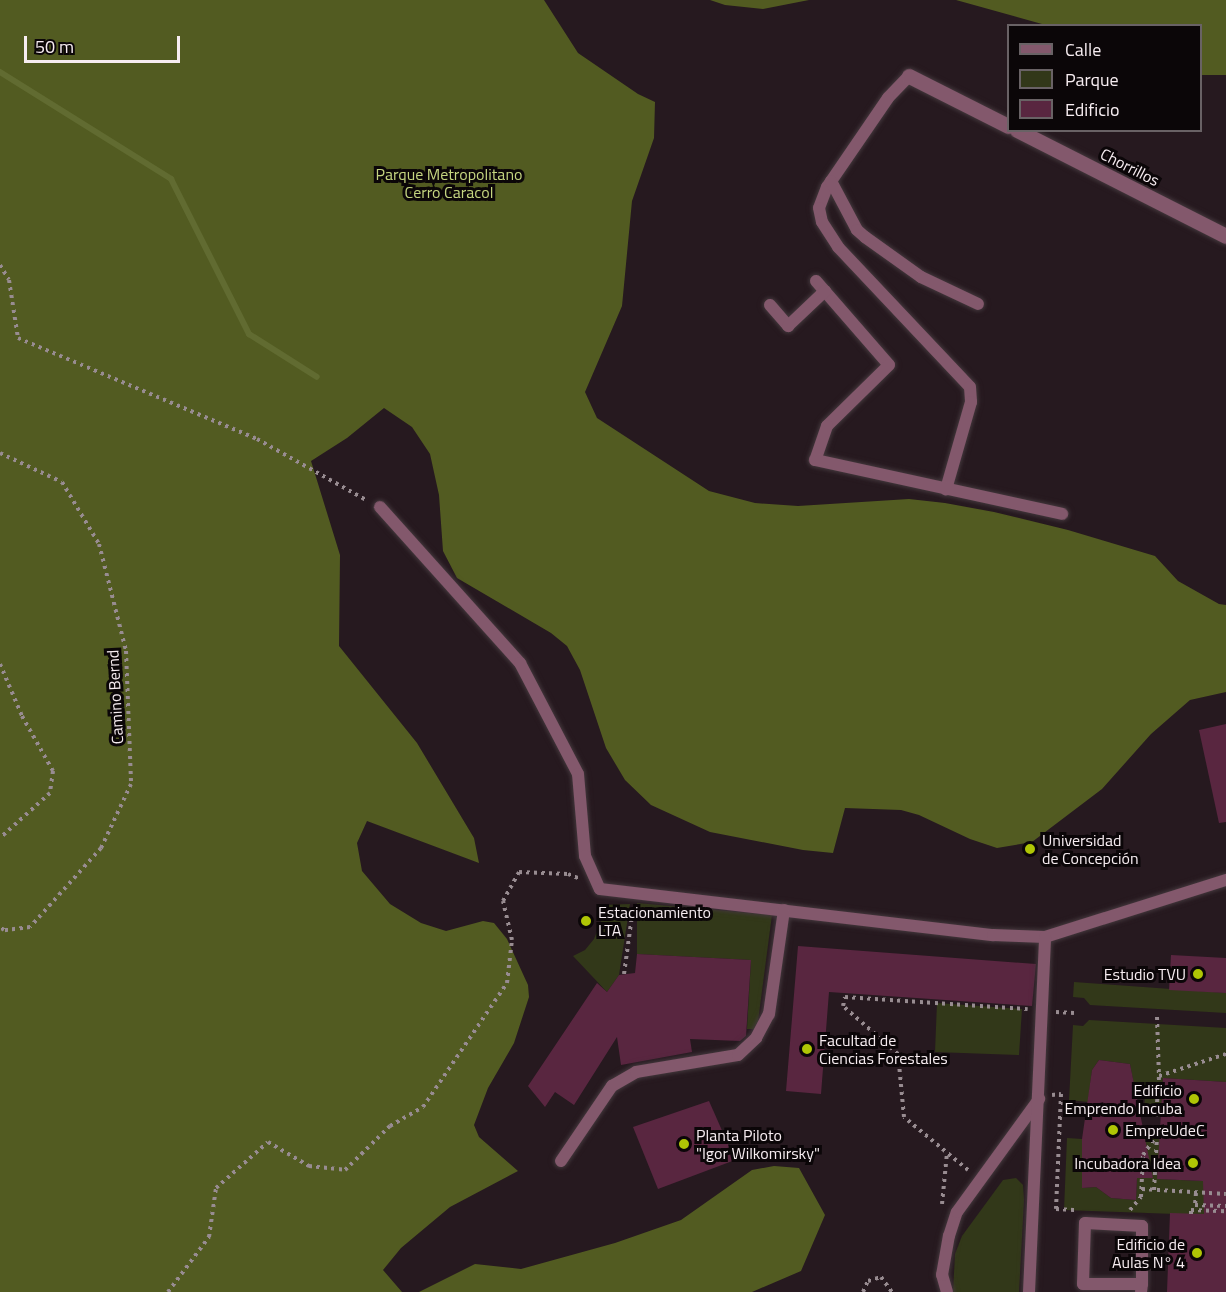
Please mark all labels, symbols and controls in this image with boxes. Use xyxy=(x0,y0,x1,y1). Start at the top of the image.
scale bar xyxy=(27,24,183,62)
legend xyxy=(1007,24,1202,132)
text: 50 m xyxy=(35,33,74,60)
text: Calle xyxy=(1065,36,1101,63)
text: Parque xyxy=(1065,66,1119,93)
text: Edificio xyxy=(1065,96,1119,123)
street label: Chorrillos xyxy=(1097,144,1163,190)
park label: Parque Metropolitano Cerro Caracol xyxy=(376,164,522,202)
street label: Camino Bernd xyxy=(103,649,127,745)
place label: Universidad de Concepción xyxy=(1042,830,1139,868)
marker: Universidad de Concepción xyxy=(1023,842,1037,856)
place label: Estacionamiento LTA xyxy=(598,902,711,940)
marker: Estacionamiento LTA xyxy=(579,914,593,928)
place label: Estudio TVU xyxy=(1104,964,1186,984)
marker: Estudio TVU xyxy=(1191,967,1205,981)
place label: Facultad de Ciencias Forestales xyxy=(819,1030,948,1068)
marker: Facultad de Ciencias Forestales xyxy=(800,1042,814,1056)
place label: Edificio Emprendo Incuba xyxy=(1064,1080,1182,1118)
marker: Edificio Emprendo Incuba xyxy=(1187,1092,1201,1106)
place label: EmpreUdeC xyxy=(1125,1120,1205,1140)
marker: EmpreUdeC xyxy=(1106,1123,1120,1137)
place label: Planta Piloto "Igor Wilkomirsky" xyxy=(696,1125,820,1163)
marker: Planta Piloto "Igor Wilkomirsky" xyxy=(677,1137,691,1151)
place label: Incubadora Idea xyxy=(1074,1153,1181,1173)
marker: Incubadora Idea xyxy=(1186,1156,1200,1170)
place label: Edificio de Aulas N° 4 xyxy=(1112,1234,1185,1272)
marker: Edificio de Aulas N° 4 xyxy=(1190,1246,1204,1260)

